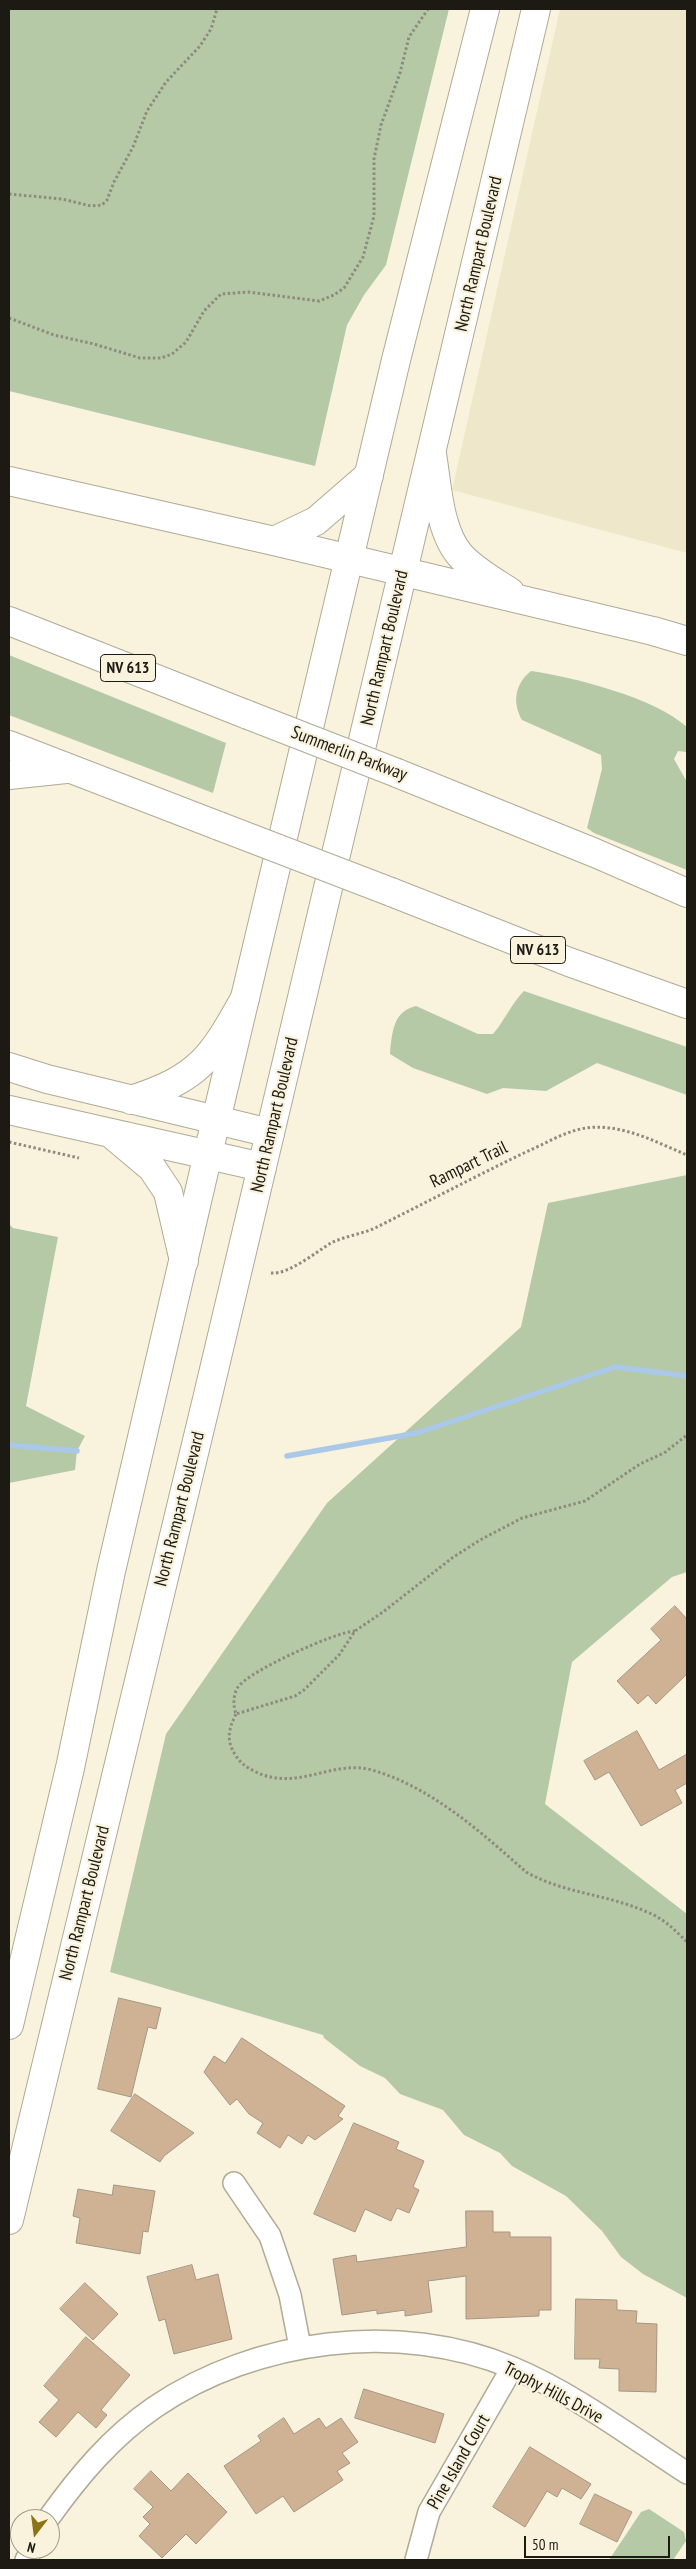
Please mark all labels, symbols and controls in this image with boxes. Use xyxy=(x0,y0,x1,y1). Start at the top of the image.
street label: North Rampart Boulevard xyxy=(451,174,507,334)
street label: North Rampart Boulevard xyxy=(357,568,413,728)
road number: NV 613 xyxy=(100,654,156,681)
street label: Summerlin Parkway xyxy=(288,722,410,786)
road number: NV 613 xyxy=(510,936,566,964)
street label: North Rampart Boulevard xyxy=(247,1035,303,1195)
street label: Rampart Trail xyxy=(427,1137,511,1193)
street label: North Rampart Boulevard xyxy=(150,1429,210,1589)
street label: North Rampart Boulevard xyxy=(55,1823,115,1983)
street label: Trophy Hills Drive xyxy=(499,2358,607,2428)
street label: Pine Island Court xyxy=(423,2411,495,2513)
north arrow xyxy=(10,2509,60,2559)
scale bar xyxy=(526,2526,672,2558)
text: 50 m xyxy=(532,2535,558,2554)
text: N xyxy=(25,2538,37,2557)

